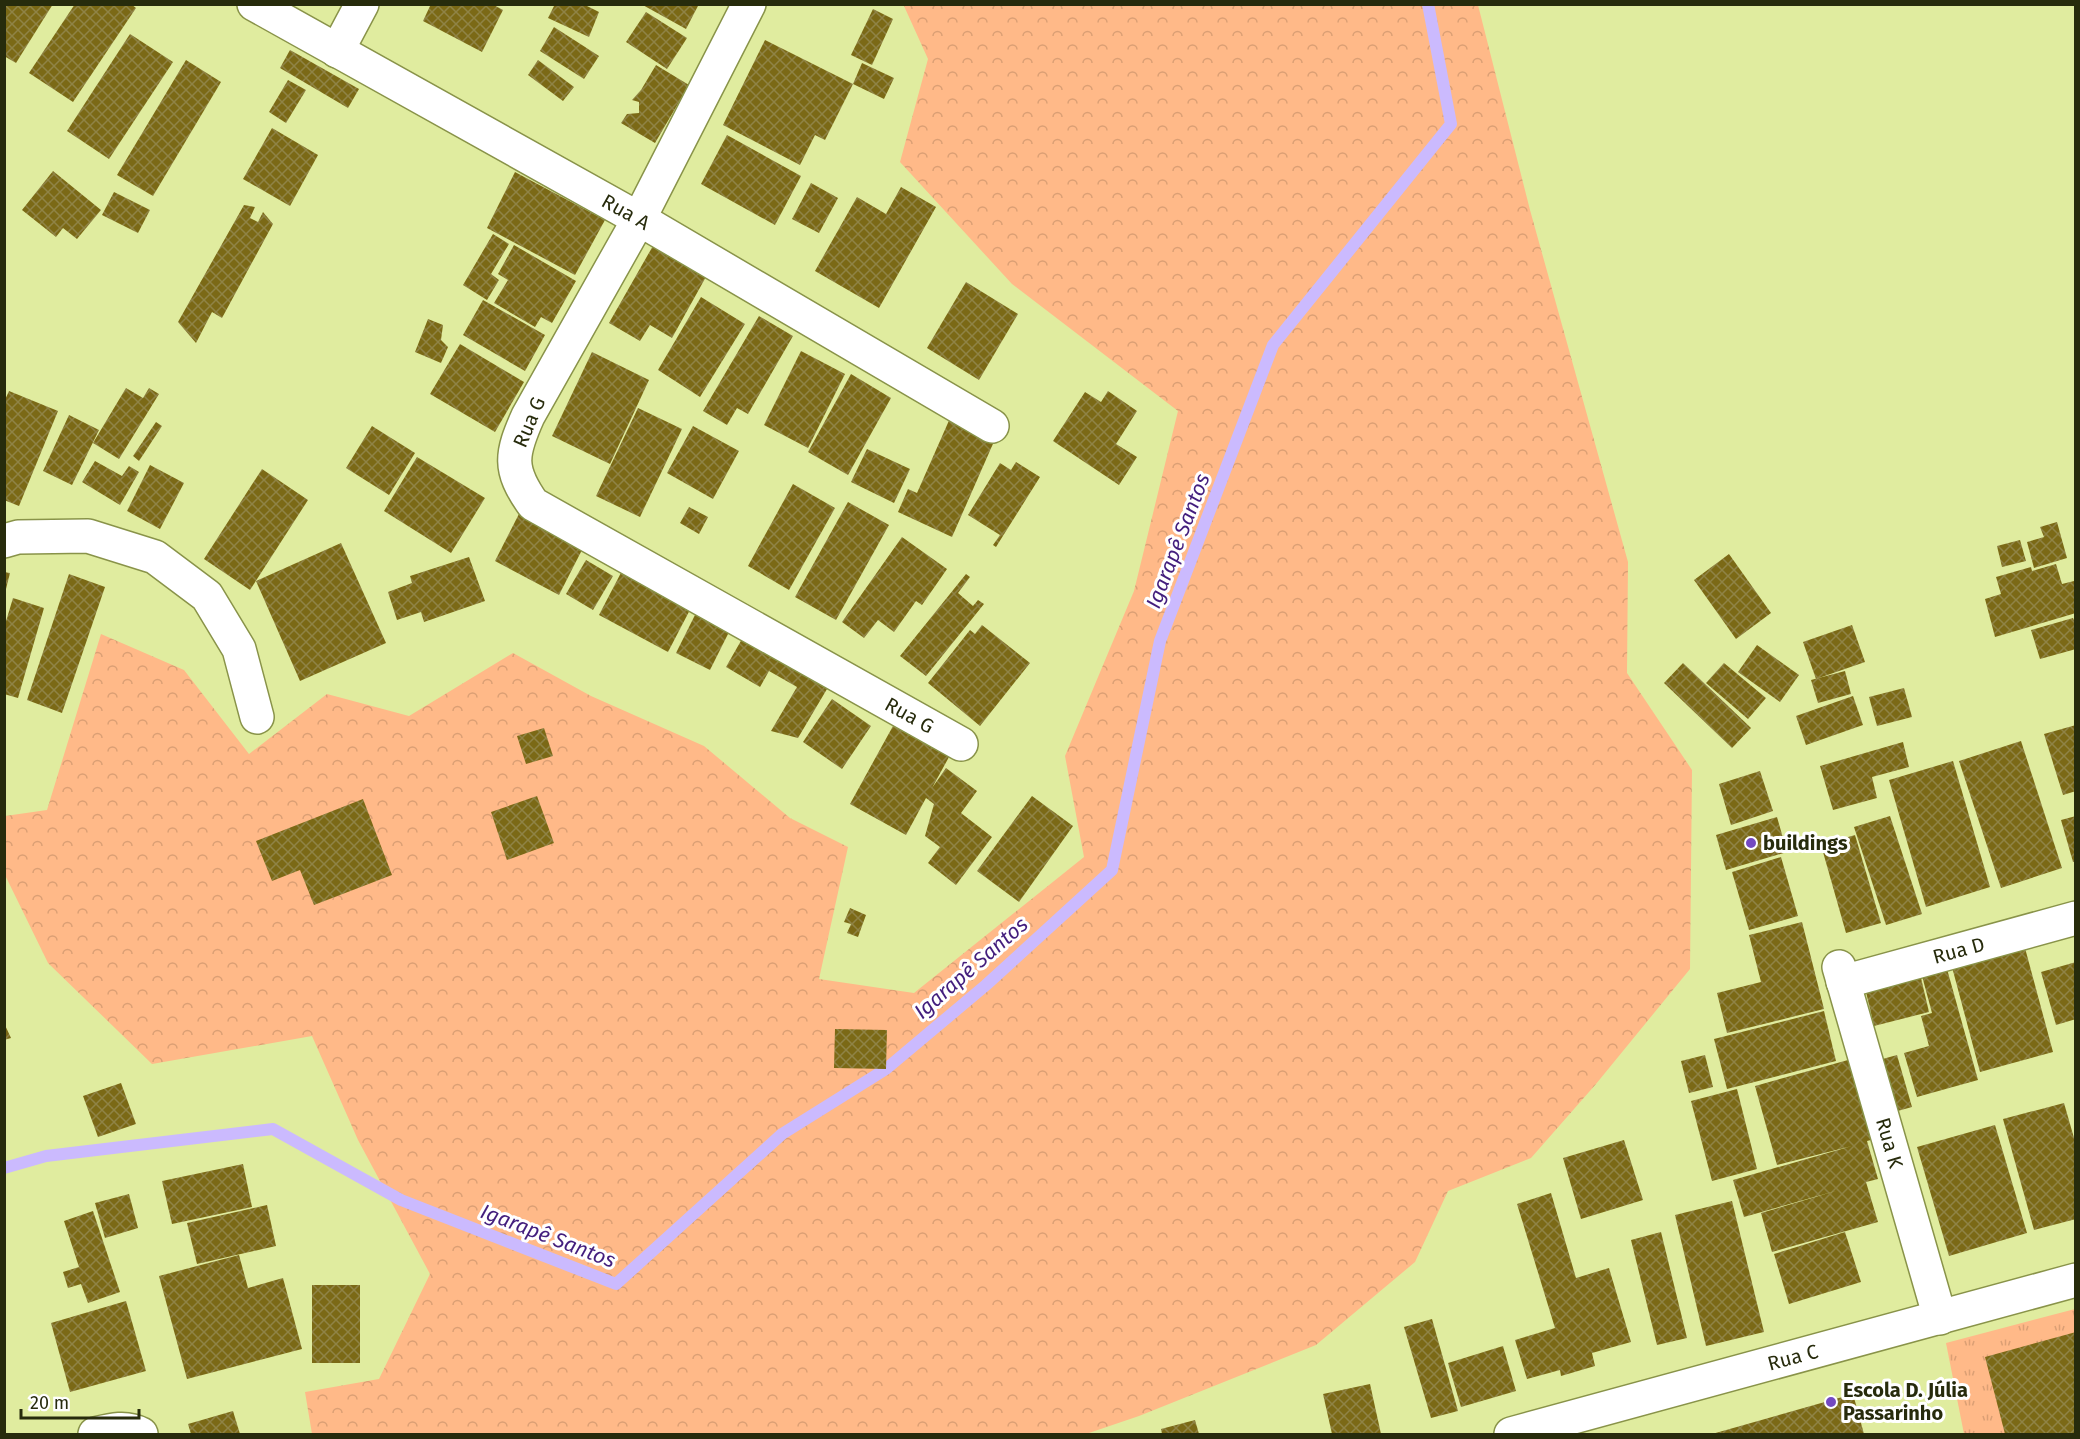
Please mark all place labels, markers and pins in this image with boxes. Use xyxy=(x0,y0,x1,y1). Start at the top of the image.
place label: buildings xyxy=(1763,831,1848,855)
marker: buildings xyxy=(1744,836,1758,850)
place label: Escola D. Júlia Passarinho xyxy=(1843,1378,1968,1425)
marker: Escola D. Júlia Passarinho xyxy=(1824,1395,1838,1409)

